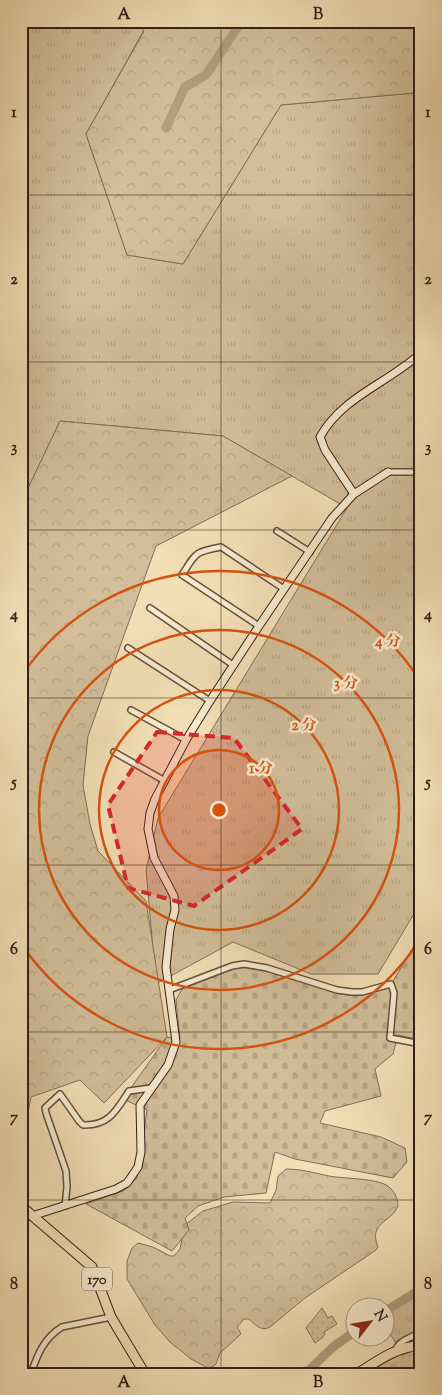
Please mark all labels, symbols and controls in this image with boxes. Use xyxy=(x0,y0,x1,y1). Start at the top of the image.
text: A xyxy=(118,4,131,27)
text: B xyxy=(313,4,323,27)
text: 1 xyxy=(11,102,17,125)
text: 1 xyxy=(425,102,431,125)
text: 2 xyxy=(10,269,18,292)
text: 2 xyxy=(424,269,432,292)
text: 3 xyxy=(11,437,18,460)
text: 3 xyxy=(425,437,432,460)
text: 4 xyxy=(9,604,18,627)
text: 4 xyxy=(423,604,432,627)
text: 4 分 xyxy=(374,632,401,653)
text: 3 分 xyxy=(334,674,358,695)
text: 2 分 xyxy=(291,716,317,737)
text: 1 分 xyxy=(249,759,273,780)
text: 5 xyxy=(9,772,17,795)
text: 5 xyxy=(423,772,431,795)
centre of rings xyxy=(210,801,228,819)
text: 6 xyxy=(10,939,18,962)
text: 6 xyxy=(424,939,432,962)
text: 7 xyxy=(10,1107,19,1130)
text: 7 xyxy=(424,1107,433,1130)
road number: 170 xyxy=(82,1268,112,1290)
text: 8 xyxy=(10,1274,18,1297)
text: 8 xyxy=(424,1274,432,1297)
north arrow xyxy=(344,1298,394,1348)
text: N xyxy=(368,1306,391,1326)
text: A xyxy=(118,1372,131,1395)
text: B xyxy=(313,1372,323,1395)

